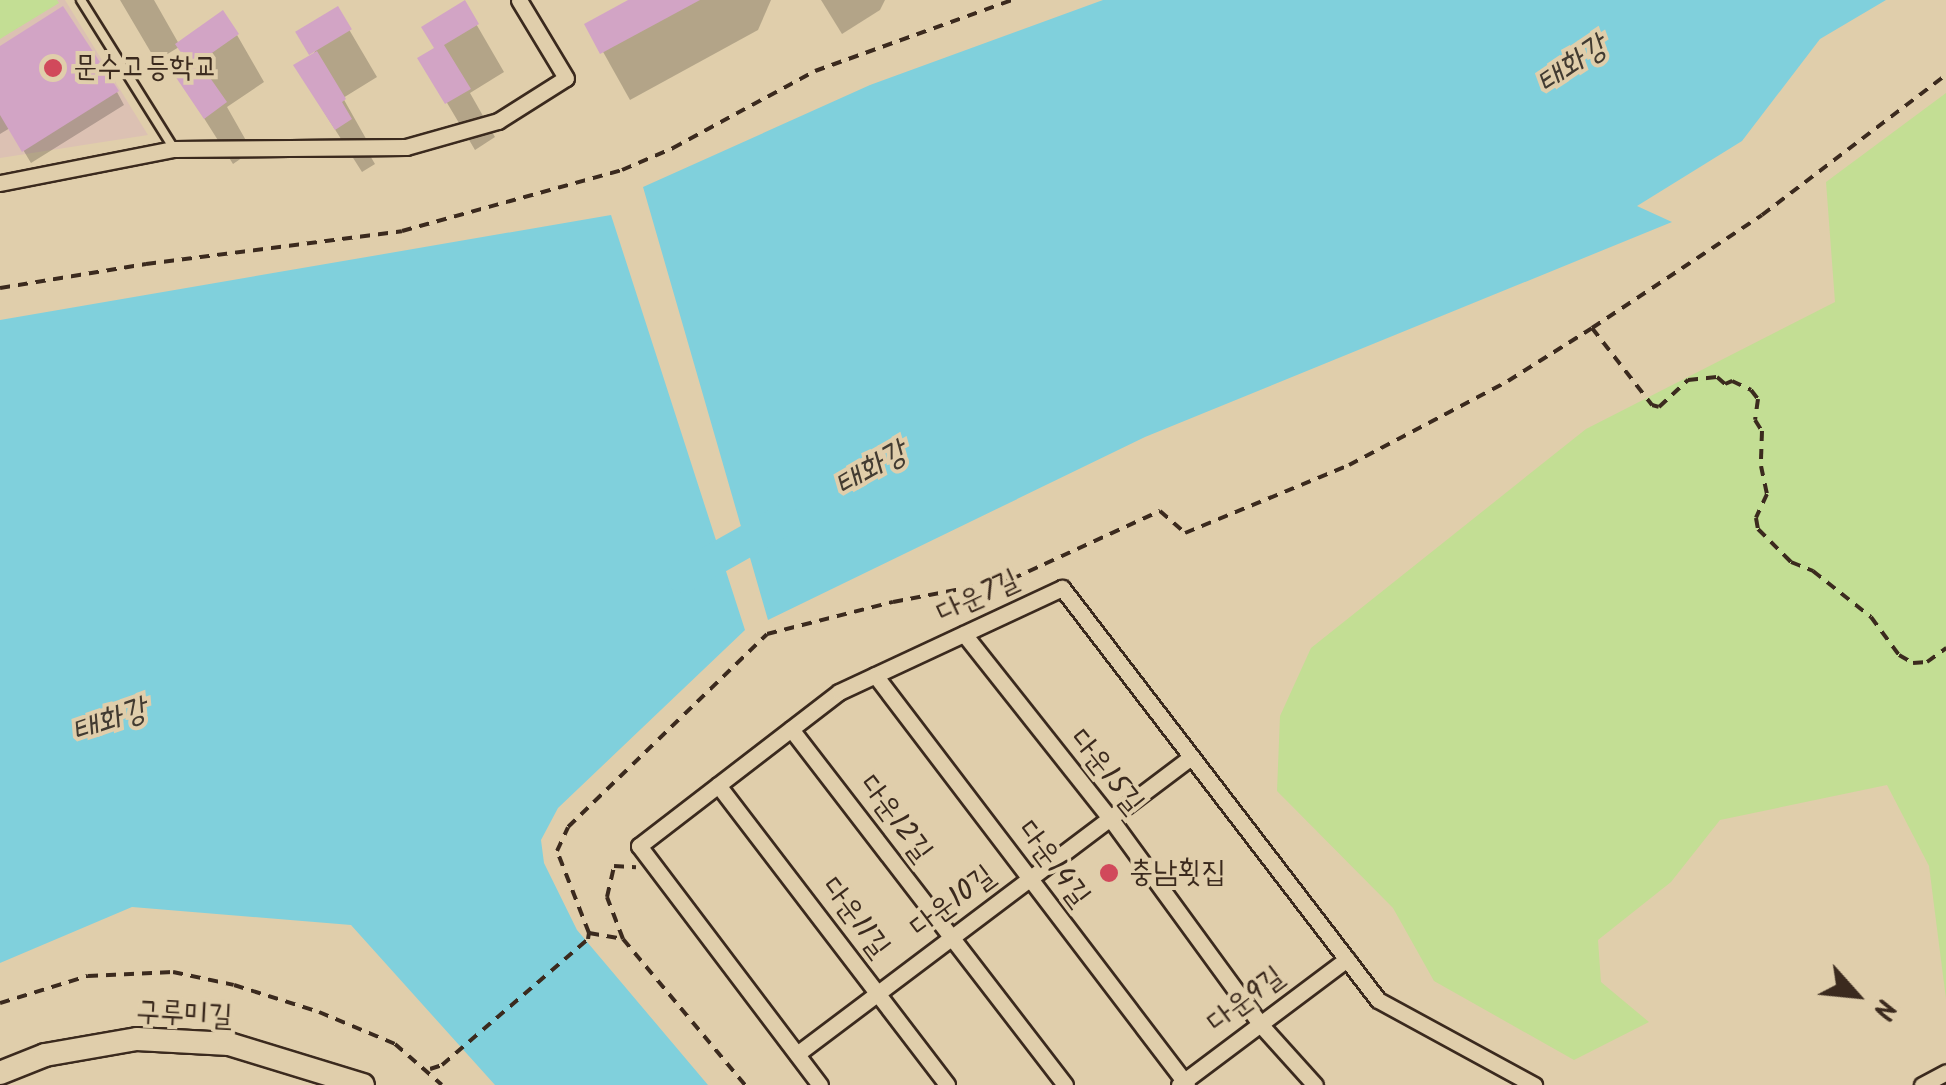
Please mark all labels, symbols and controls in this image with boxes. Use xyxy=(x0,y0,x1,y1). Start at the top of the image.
water label: 태화강 xyxy=(1530,28,1616,104)
place label: 문수고등학교 xyxy=(73,50,218,86)
marker: 문수고등학교 xyxy=(42,57,64,79)
water label: 태화강 xyxy=(829,434,915,506)
street label: 다운7길 xyxy=(931,562,1025,632)
water label: 태화강 xyxy=(67,691,153,753)
street label: 다운15길 xyxy=(1061,723,1151,821)
street label: 다운12길 xyxy=(851,769,939,869)
street label: 다운14길 xyxy=(1009,814,1097,914)
place label: 충남횟집 xyxy=(1129,855,1226,891)
street label: 다운10길 xyxy=(903,858,1003,946)
marker: 충남횟집 xyxy=(1098,862,1120,884)
street label: 다운11길 xyxy=(813,871,897,965)
north arrow xyxy=(1806,945,1906,1045)
street label: 다운9길 xyxy=(1200,959,1292,1041)
text: N xyxy=(1859,991,1907,1027)
street label: 구루미길 xyxy=(135,994,233,1036)

